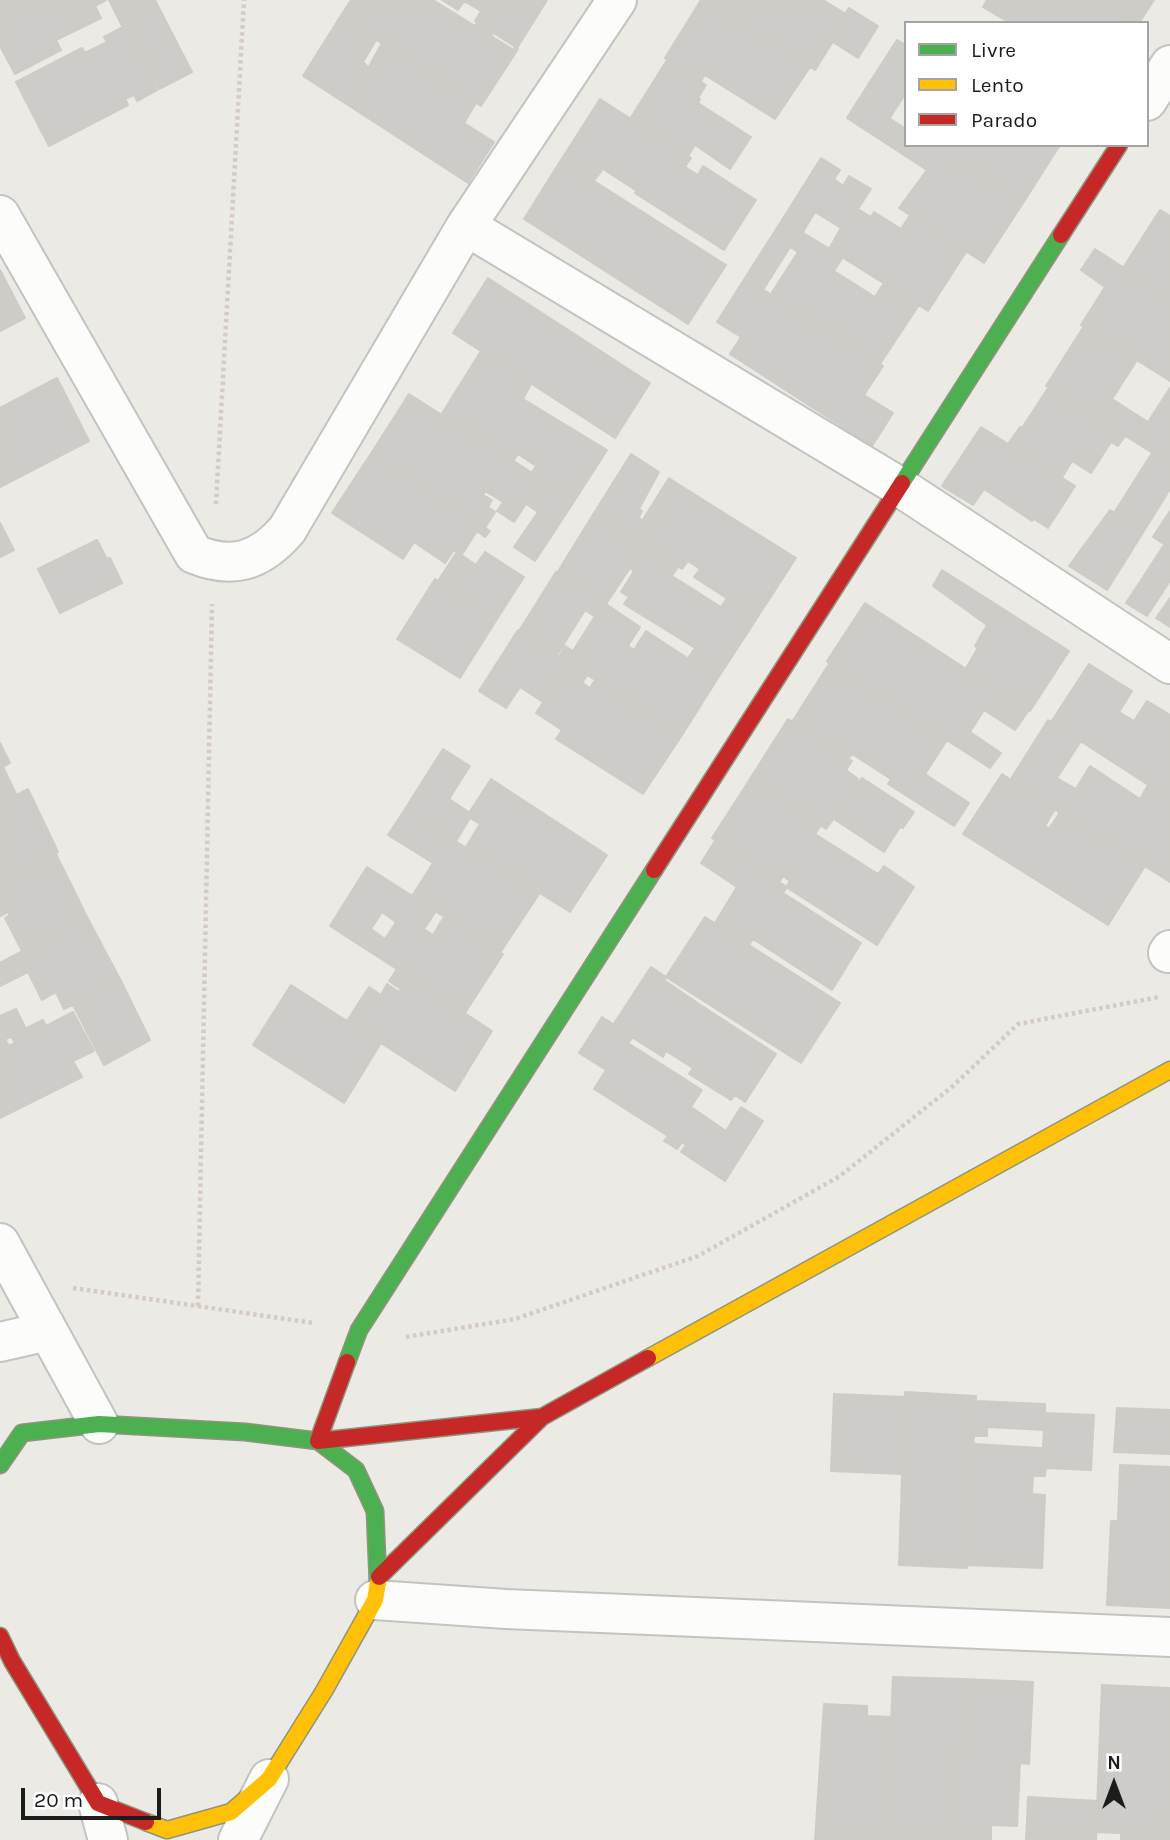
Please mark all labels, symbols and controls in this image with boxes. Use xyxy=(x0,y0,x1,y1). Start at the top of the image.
legend xyxy=(904,21,1149,147)
text: Livre xyxy=(971,38,1016,62)
text: Lento xyxy=(971,73,1024,97)
text: Parado xyxy=(971,108,1037,132)
north arrow xyxy=(1079,1749,1149,1819)
text: N xyxy=(1107,1752,1121,1774)
scale bar xyxy=(24,1773,164,1817)
text: 20 m xyxy=(34,1788,83,1812)

